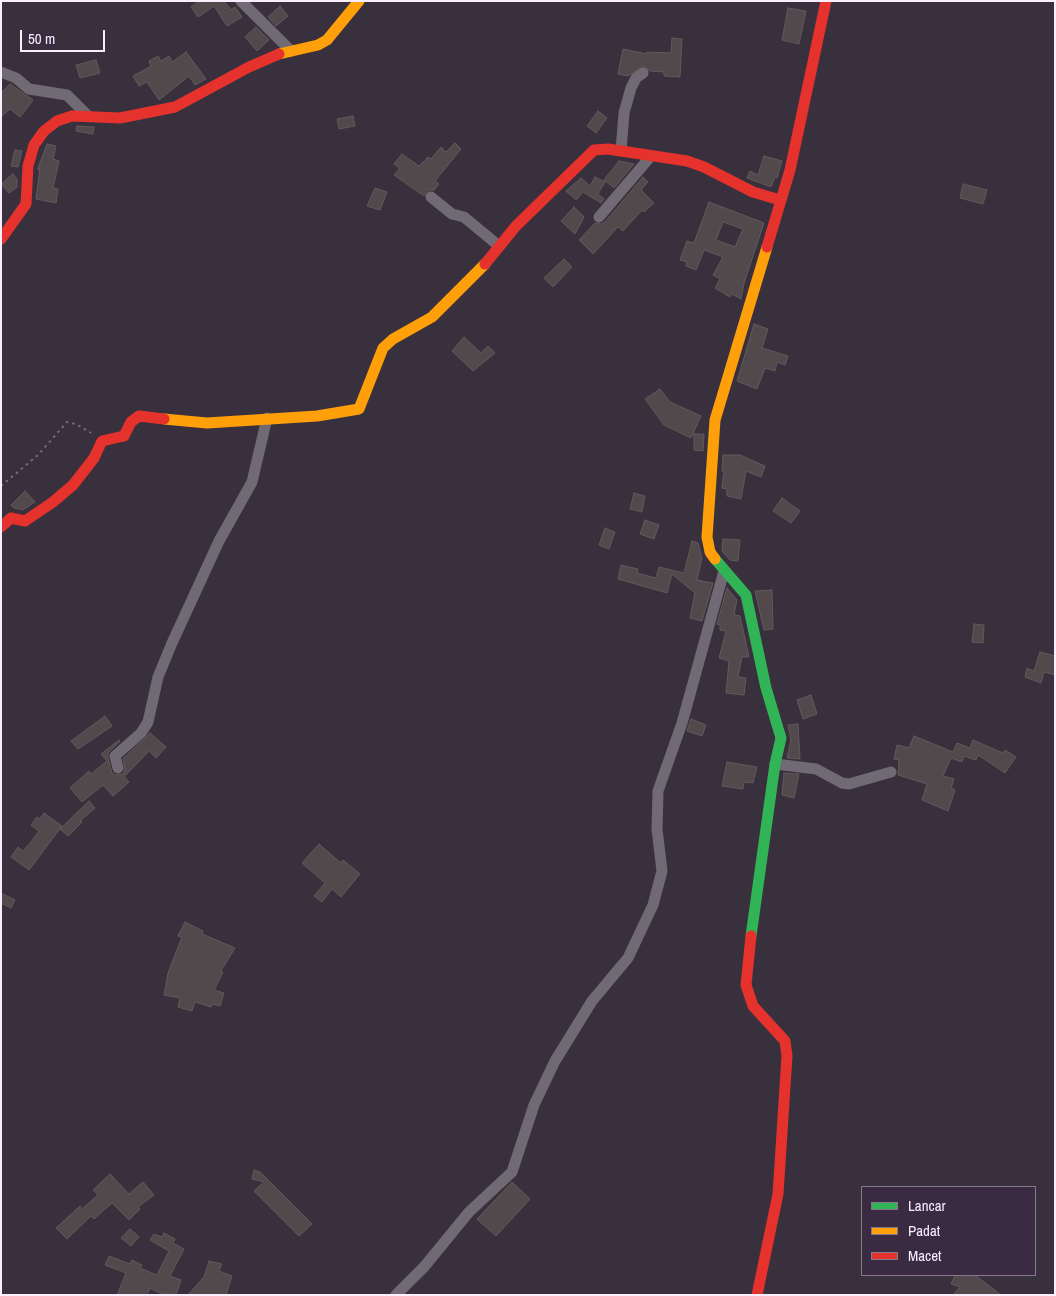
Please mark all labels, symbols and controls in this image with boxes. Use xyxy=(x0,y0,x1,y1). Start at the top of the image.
scale bar xyxy=(22,20,108,52)
text: 50 m xyxy=(28,28,55,49)
legend xyxy=(861,1186,1036,1276)
text: Lancar xyxy=(908,1195,946,1216)
text: Padat xyxy=(908,1220,940,1241)
text: Macet xyxy=(908,1245,942,1266)

